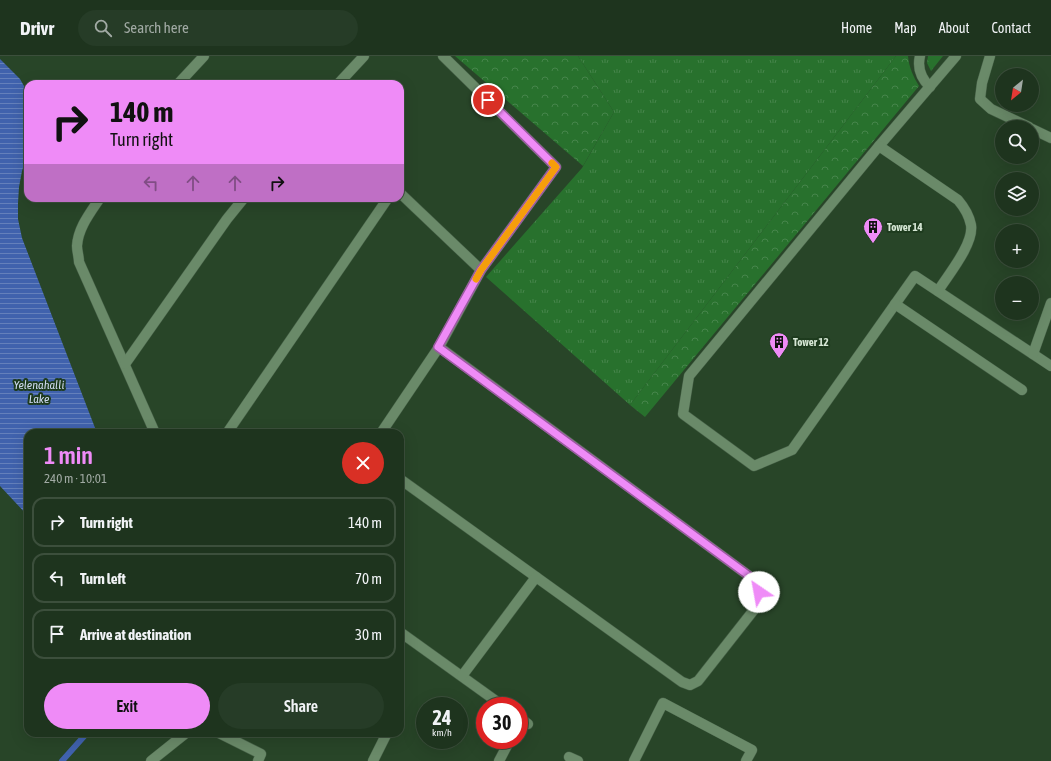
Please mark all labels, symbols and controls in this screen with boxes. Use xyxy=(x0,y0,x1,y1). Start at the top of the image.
search box xyxy=(78,10,358,46)
text: Drivr xyxy=(20,17,54,39)
icon: search xyxy=(92,17,114,39)
text: Search here xyxy=(124,19,189,36)
text: Home xyxy=(841,20,872,36)
text: Map xyxy=(894,20,917,36)
text: About xyxy=(939,20,970,36)
text: Contact xyxy=(992,20,1031,36)
north arrow xyxy=(995,68,1039,112)
map controls xyxy=(995,68,1039,320)
pin xyxy=(471,83,505,117)
icon: arrive xyxy=(477,89,499,111)
icon: right xyxy=(44,96,96,148)
text: 140 m xyxy=(110,96,173,128)
button: search xyxy=(995,120,1039,164)
text: Turn right xyxy=(110,129,173,150)
icon: left xyxy=(140,172,162,194)
icon: ahead xyxy=(182,172,204,194)
icon: ahead xyxy=(224,172,246,194)
icon: right xyxy=(266,172,288,194)
button: layers xyxy=(995,172,1039,216)
building icon: Tower 14 xyxy=(862,216,884,244)
place label: Tower 14 xyxy=(887,221,923,233)
button: + xyxy=(995,224,1039,268)
button: − xyxy=(995,276,1039,320)
building icon: Tower 12 xyxy=(768,331,790,359)
place label: Tower 12 xyxy=(793,336,829,348)
water label: Yelenahalli Lake xyxy=(14,378,64,406)
text: 1 min xyxy=(44,442,93,469)
button: close xyxy=(342,442,384,484)
text: 240 m · 10:01 xyxy=(44,471,107,486)
icon: right xyxy=(46,511,68,533)
text: Turn right xyxy=(80,514,133,531)
text: 140 m xyxy=(348,514,382,531)
icon: left xyxy=(46,567,68,589)
text: Turn left xyxy=(80,570,126,587)
text: 70 m xyxy=(355,570,382,587)
position arrow xyxy=(738,571,780,613)
icon: arrive xyxy=(46,623,68,645)
text: Arrive at destination xyxy=(80,626,191,643)
text: 30 m xyxy=(355,626,382,643)
button: Exit xyxy=(44,683,210,729)
button: Share xyxy=(218,683,384,729)
speed limit sign: 30 xyxy=(476,697,528,749)
text: 24 xyxy=(433,706,451,729)
text: km/h xyxy=(432,727,452,738)

